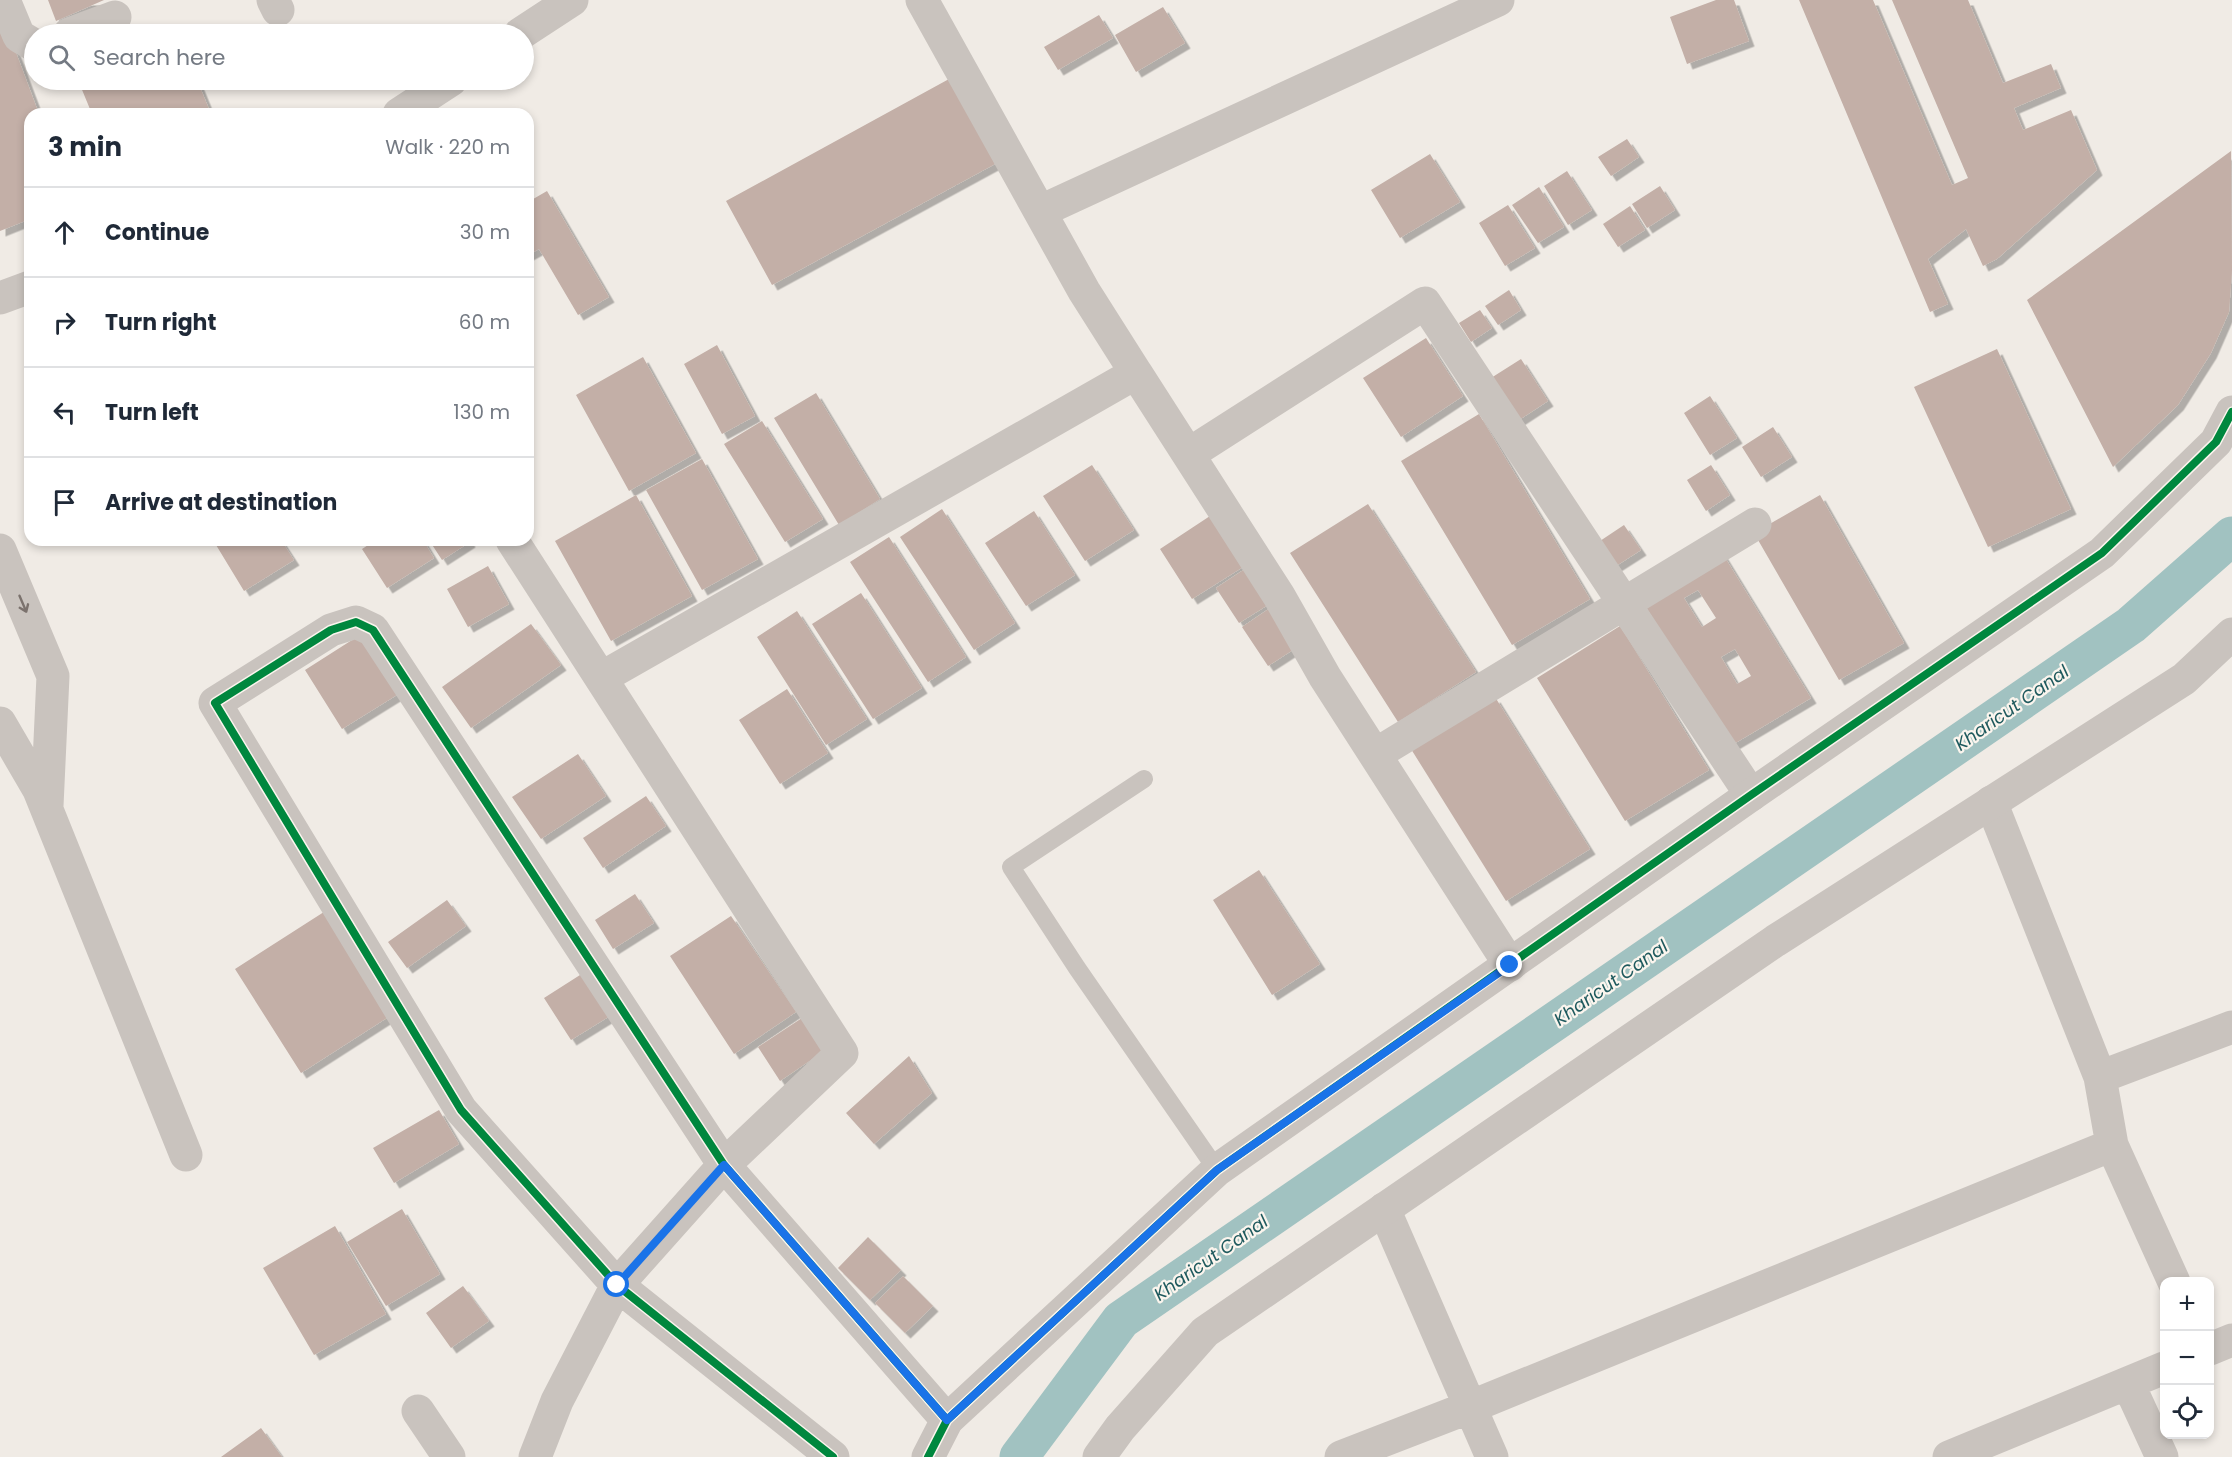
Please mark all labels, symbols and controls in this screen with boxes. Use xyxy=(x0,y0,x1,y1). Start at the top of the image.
search box xyxy=(24,24,534,90)
icon: search xyxy=(45,41,78,74)
text: Search here xyxy=(93,42,226,73)
text: 3 min xyxy=(48,129,122,165)
text: Walk · 220 m xyxy=(385,133,510,161)
icon: ahead xyxy=(48,216,81,249)
text: Continue xyxy=(105,217,209,248)
text: 30 m xyxy=(460,218,510,246)
icon: right xyxy=(48,306,81,339)
text: Turn right xyxy=(105,307,216,338)
text: 60 m xyxy=(459,308,510,336)
icon: left xyxy=(48,396,81,429)
text: Turn left xyxy=(105,397,199,428)
text: 130 m xyxy=(453,398,510,426)
icon: arrive xyxy=(48,486,81,519)
text: Arrive at destination xyxy=(105,487,337,518)
one-way arrow xyxy=(18,594,29,612)
water label: Kharicut Canal xyxy=(1950,659,2074,756)
water label: Kharicut Canal xyxy=(1549,934,1673,1031)
route end xyxy=(1496,951,1522,977)
water label: Kharicut Canal xyxy=(1149,1209,1273,1306)
route start xyxy=(603,1271,629,1297)
map controls xyxy=(2160,1277,2214,1439)
button: + xyxy=(2160,1277,2214,1331)
button: − xyxy=(2160,1331,2214,1385)
button: locate xyxy=(2160,1385,2214,1439)

